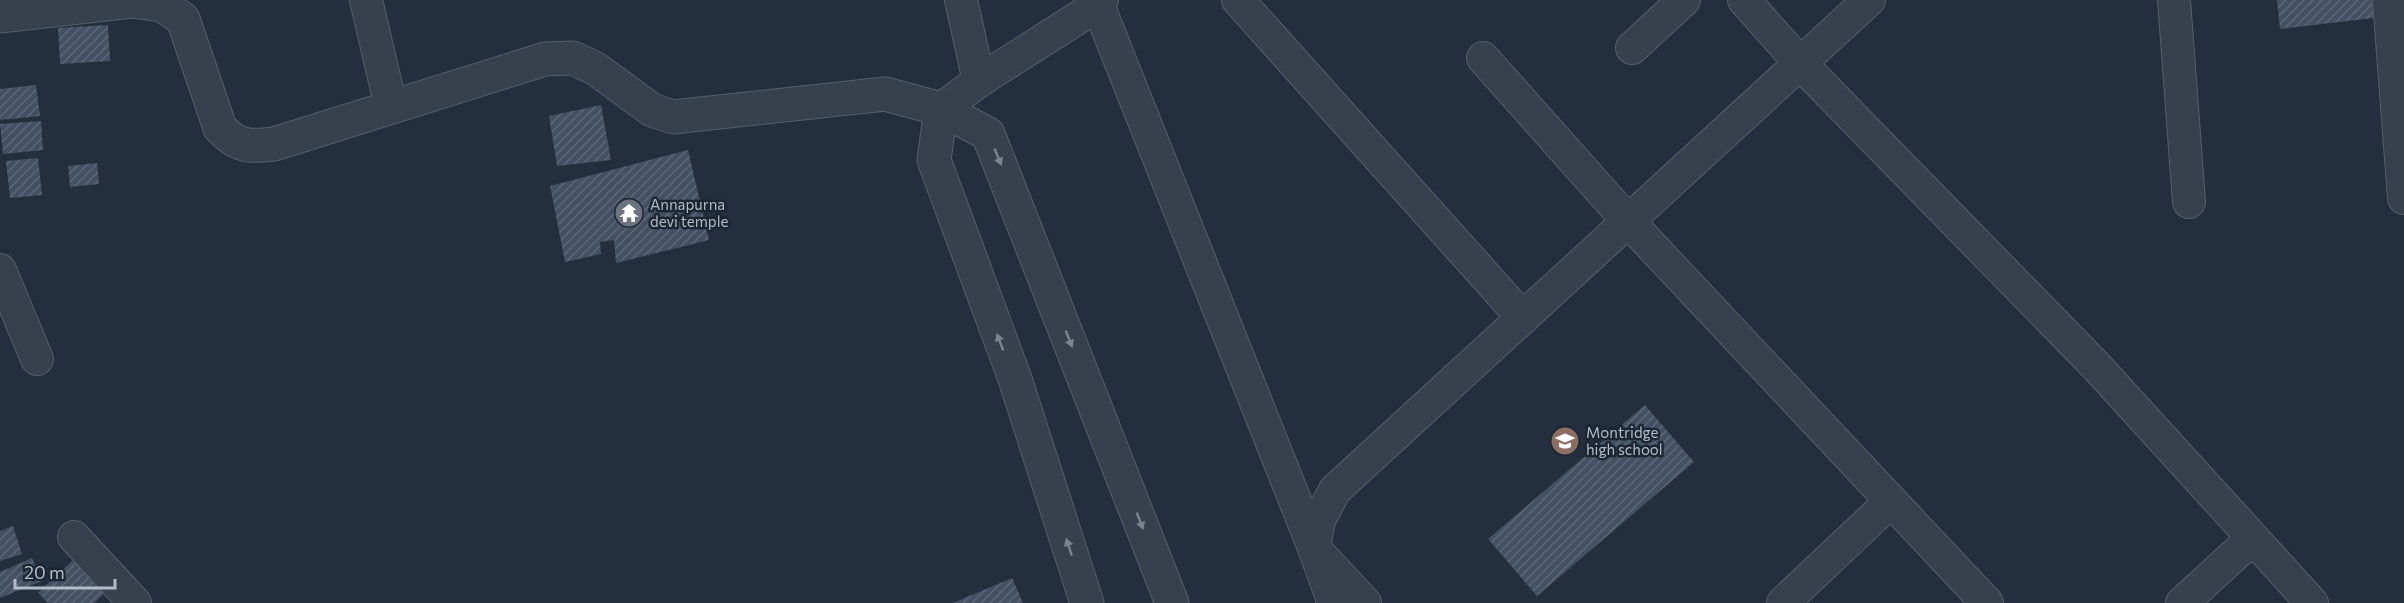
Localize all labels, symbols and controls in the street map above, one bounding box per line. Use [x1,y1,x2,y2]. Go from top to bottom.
one-way arrow [993,149,1003,167]
place label: Annapurna devi temple [650,195,729,230]
temple icon: Annapurna devi temple [613,197,645,229]
one-way arrow [1065,330,1075,348]
one-way arrow [995,333,1005,351]
place label: Montridge high school [1586,423,1663,458]
school or university icon: Montridge high school [1549,425,1581,457]
one-way arrow [1136,512,1145,530]
one-way arrow [1064,538,1073,556]
scale bar [15,552,116,590]
text: 20 m [24,561,65,583]

